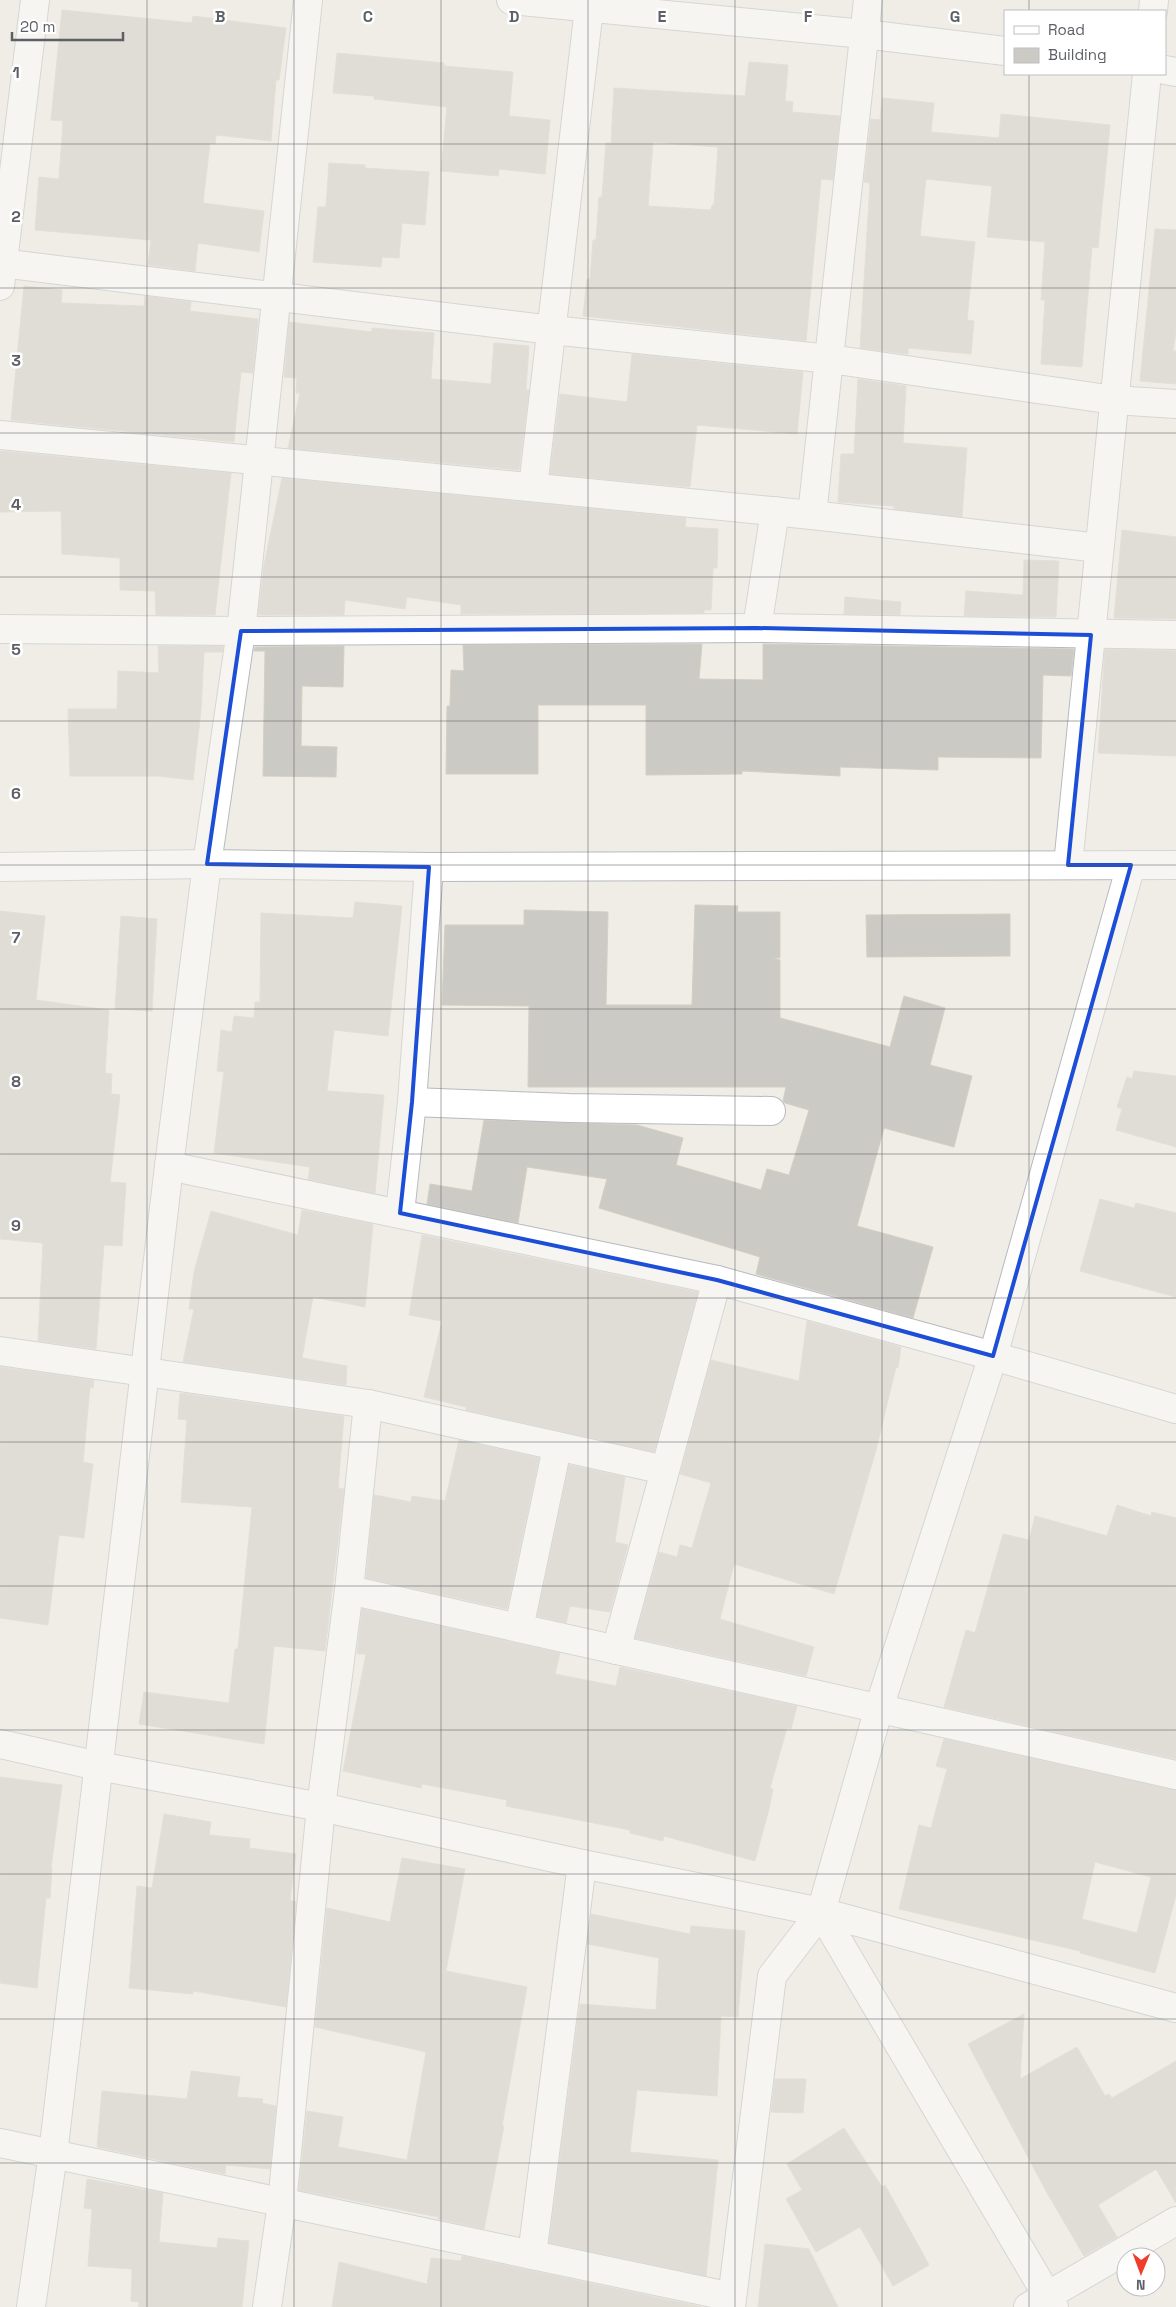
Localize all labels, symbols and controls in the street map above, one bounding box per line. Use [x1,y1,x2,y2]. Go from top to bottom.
text: B [215,6,225,27]
text: C [363,6,373,27]
text: D [509,6,519,27]
text: E [658,6,667,27]
text: F [804,6,813,27]
text: G [950,6,960,27]
scale bar [12,10,124,42]
legend [1004,10,1166,75]
text: 20 m [20,17,55,36]
text: Road [1048,20,1085,39]
text: Building [1048,45,1107,64]
text: 1 [12,62,20,83]
text: 2 [11,206,21,227]
text: 3 [11,350,21,371]
text: 4 [11,494,21,515]
text: 5 [11,639,21,660]
text: 6 [11,783,21,804]
text: 7 [12,927,21,948]
text: 8 [11,1071,21,1092]
text: 9 [11,1215,21,1236]
north arrow [1116,2247,1166,2297]
text: N [1136,2276,1146,2294]

